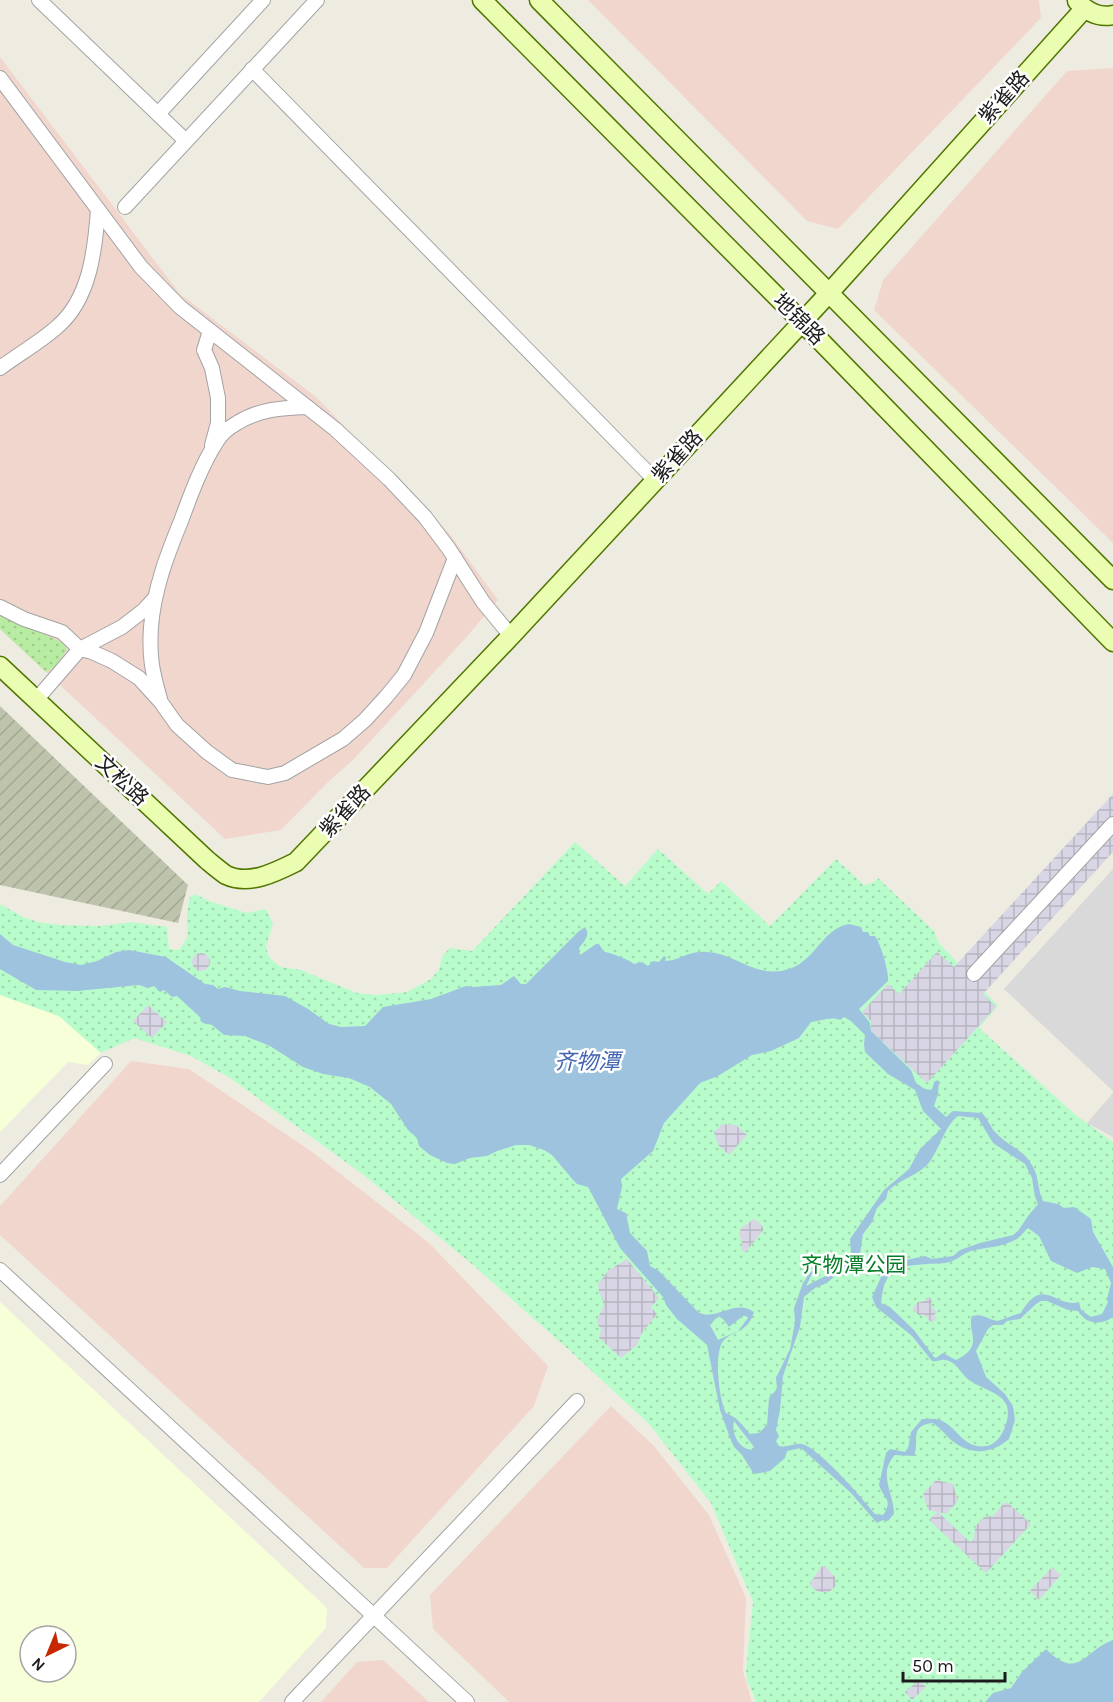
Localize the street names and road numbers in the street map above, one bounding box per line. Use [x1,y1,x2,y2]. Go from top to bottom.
street label: 紫雀路 [974,66,1034,128]
street label: 地锦路 [768,288,830,350]
street label: 紫雀路 [647,425,707,487]
street label: 文松路 [91,750,153,810]
street label: 紫雀路 [315,780,375,842]

